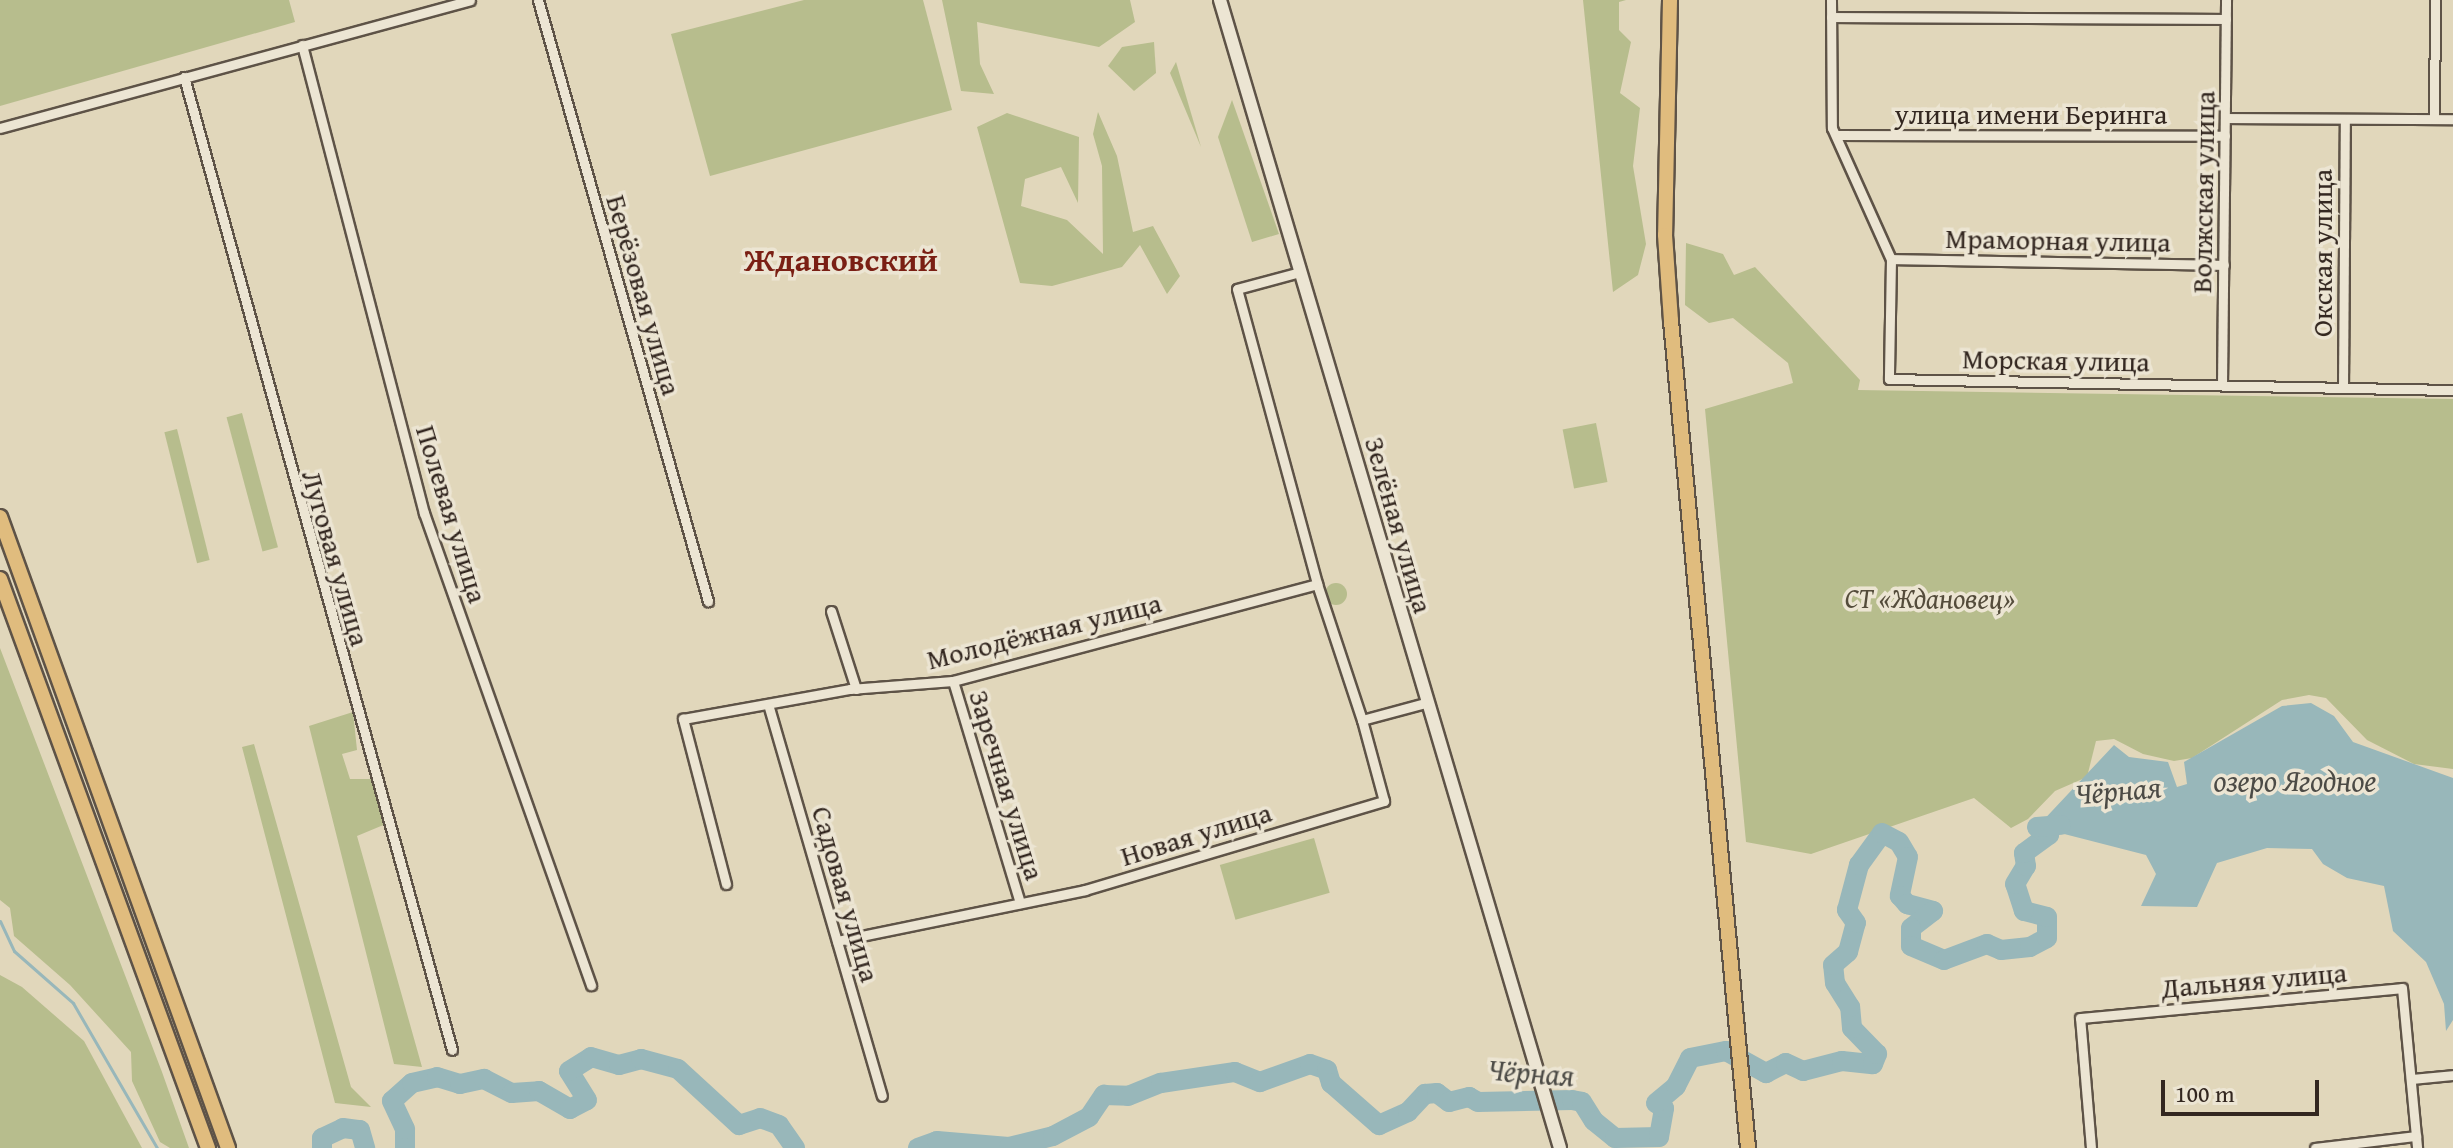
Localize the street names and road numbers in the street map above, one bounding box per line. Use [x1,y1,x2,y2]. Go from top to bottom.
street label: Волжская улица [2184,91,2222,293]
street label: улица имени Беринга [1895,97,2167,131]
street label: Окская улица [2305,169,2339,337]
street label: Берёзовая улица [599,191,689,399]
street label: Мраморная улица [1945,221,2171,259]
street label: Морская улица [1962,342,2150,378]
street label: Полевая улица [409,421,495,607]
street label: Зелёная улица [1358,433,1440,617]
street label: Луговая улица [295,466,377,650]
street label: Молодёжная улица [923,586,1165,676]
street label: Заречная улица [962,686,1052,884]
street label: Новая улица [1117,795,1275,873]
street label: Садовая улица [805,802,887,986]
street label: Дальняя улица [2160,955,2348,1005]

